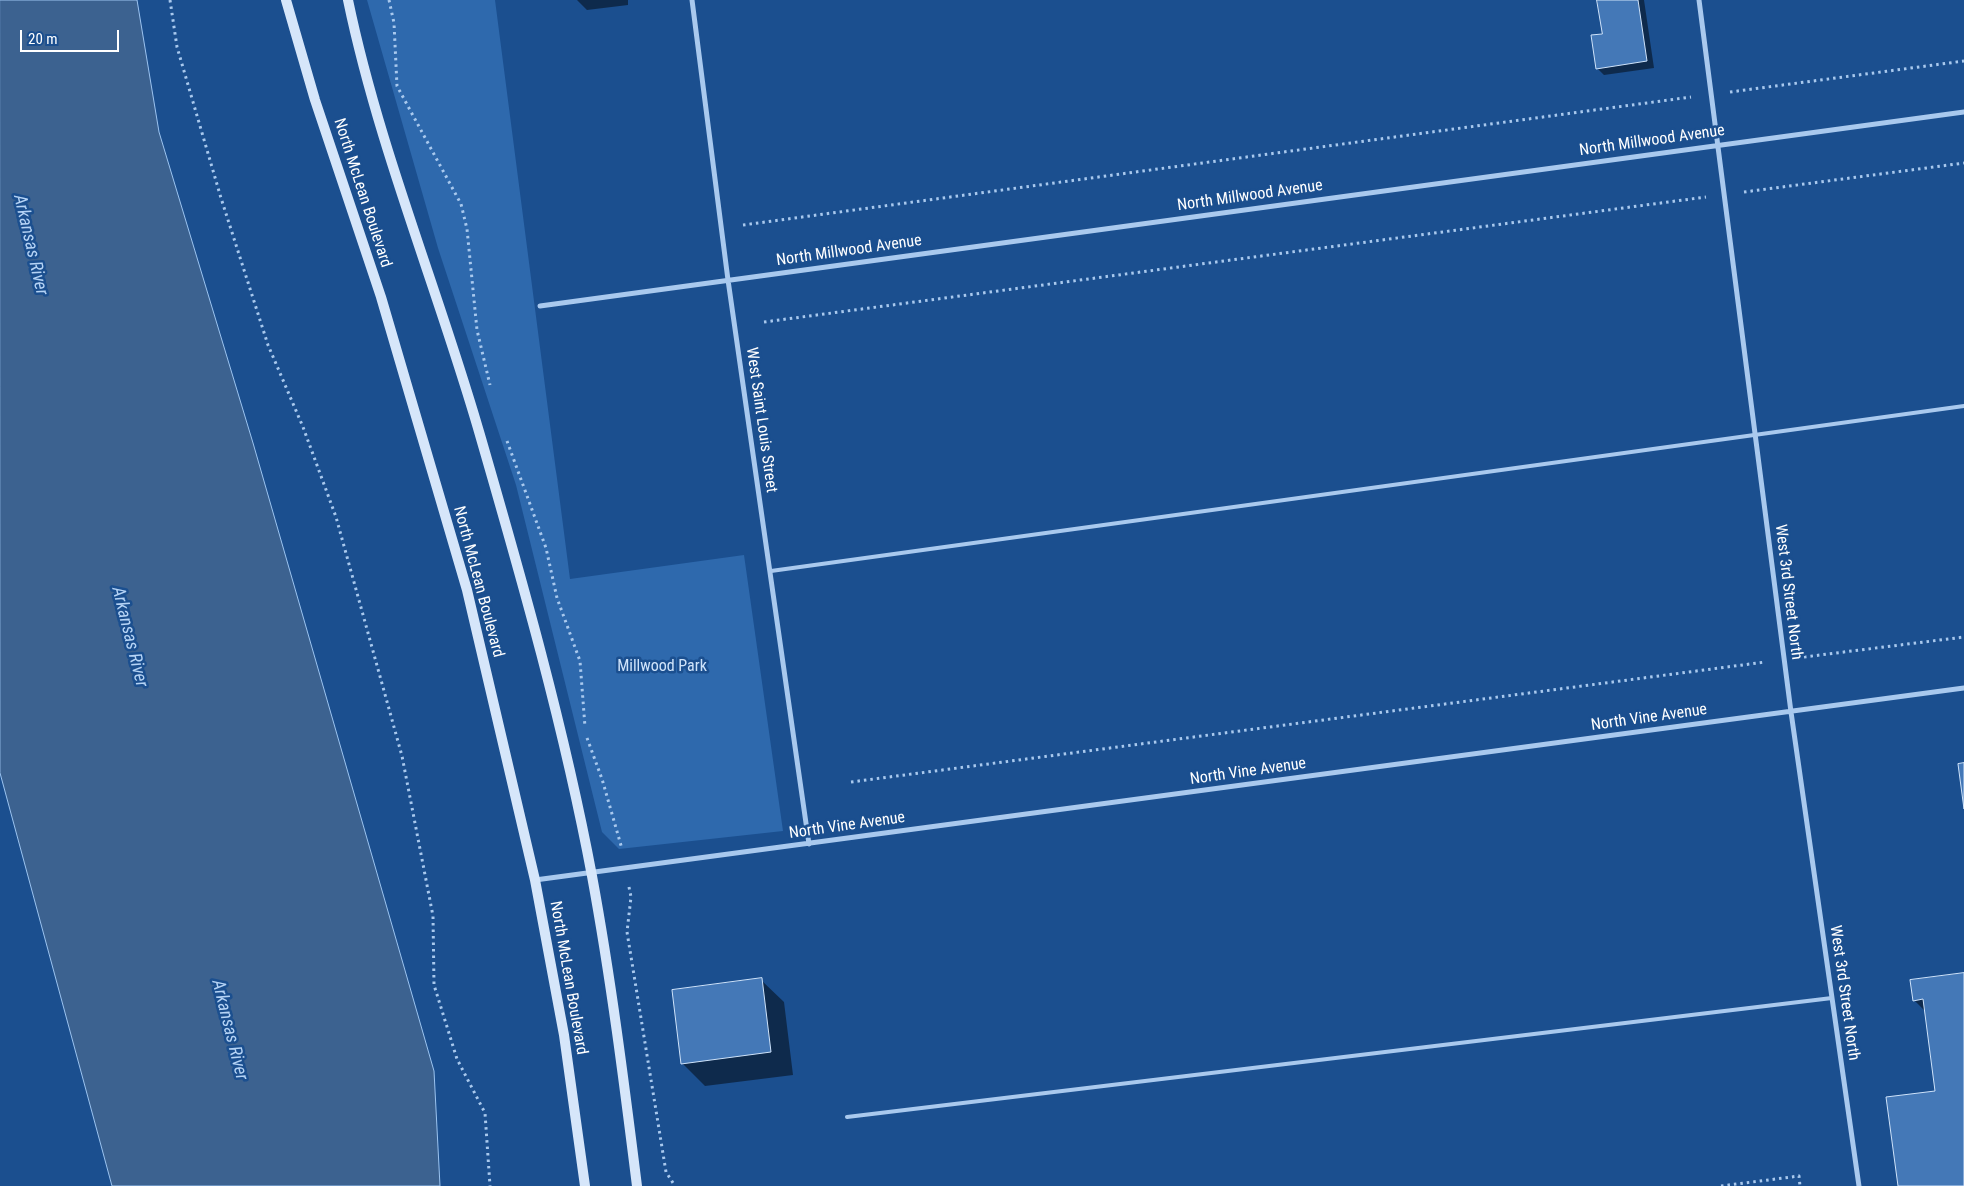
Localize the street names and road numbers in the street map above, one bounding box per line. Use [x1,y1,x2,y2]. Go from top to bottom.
street label: North McLean Boulevard [329,116,395,270]
street label: North Millwood Avenue [1578,121,1726,161]
street label: North Millwood Avenue [1176,176,1324,216]
street label: North Millwood Avenue [775,231,923,271]
street label: West Saint Louis Street [741,346,781,494]
street label: North McLean Boulevard [449,504,507,660]
street label: West 3rd Street North [1770,523,1806,661]
street label: North Vine Avenue [1590,700,1708,736]
street label: North Vine Avenue [1189,754,1307,790]
street label: North Vine Avenue [788,808,906,844]
street label: North McLean Boulevard [545,900,591,1056]
street label: West 3rd Street North [1825,924,1863,1062]

